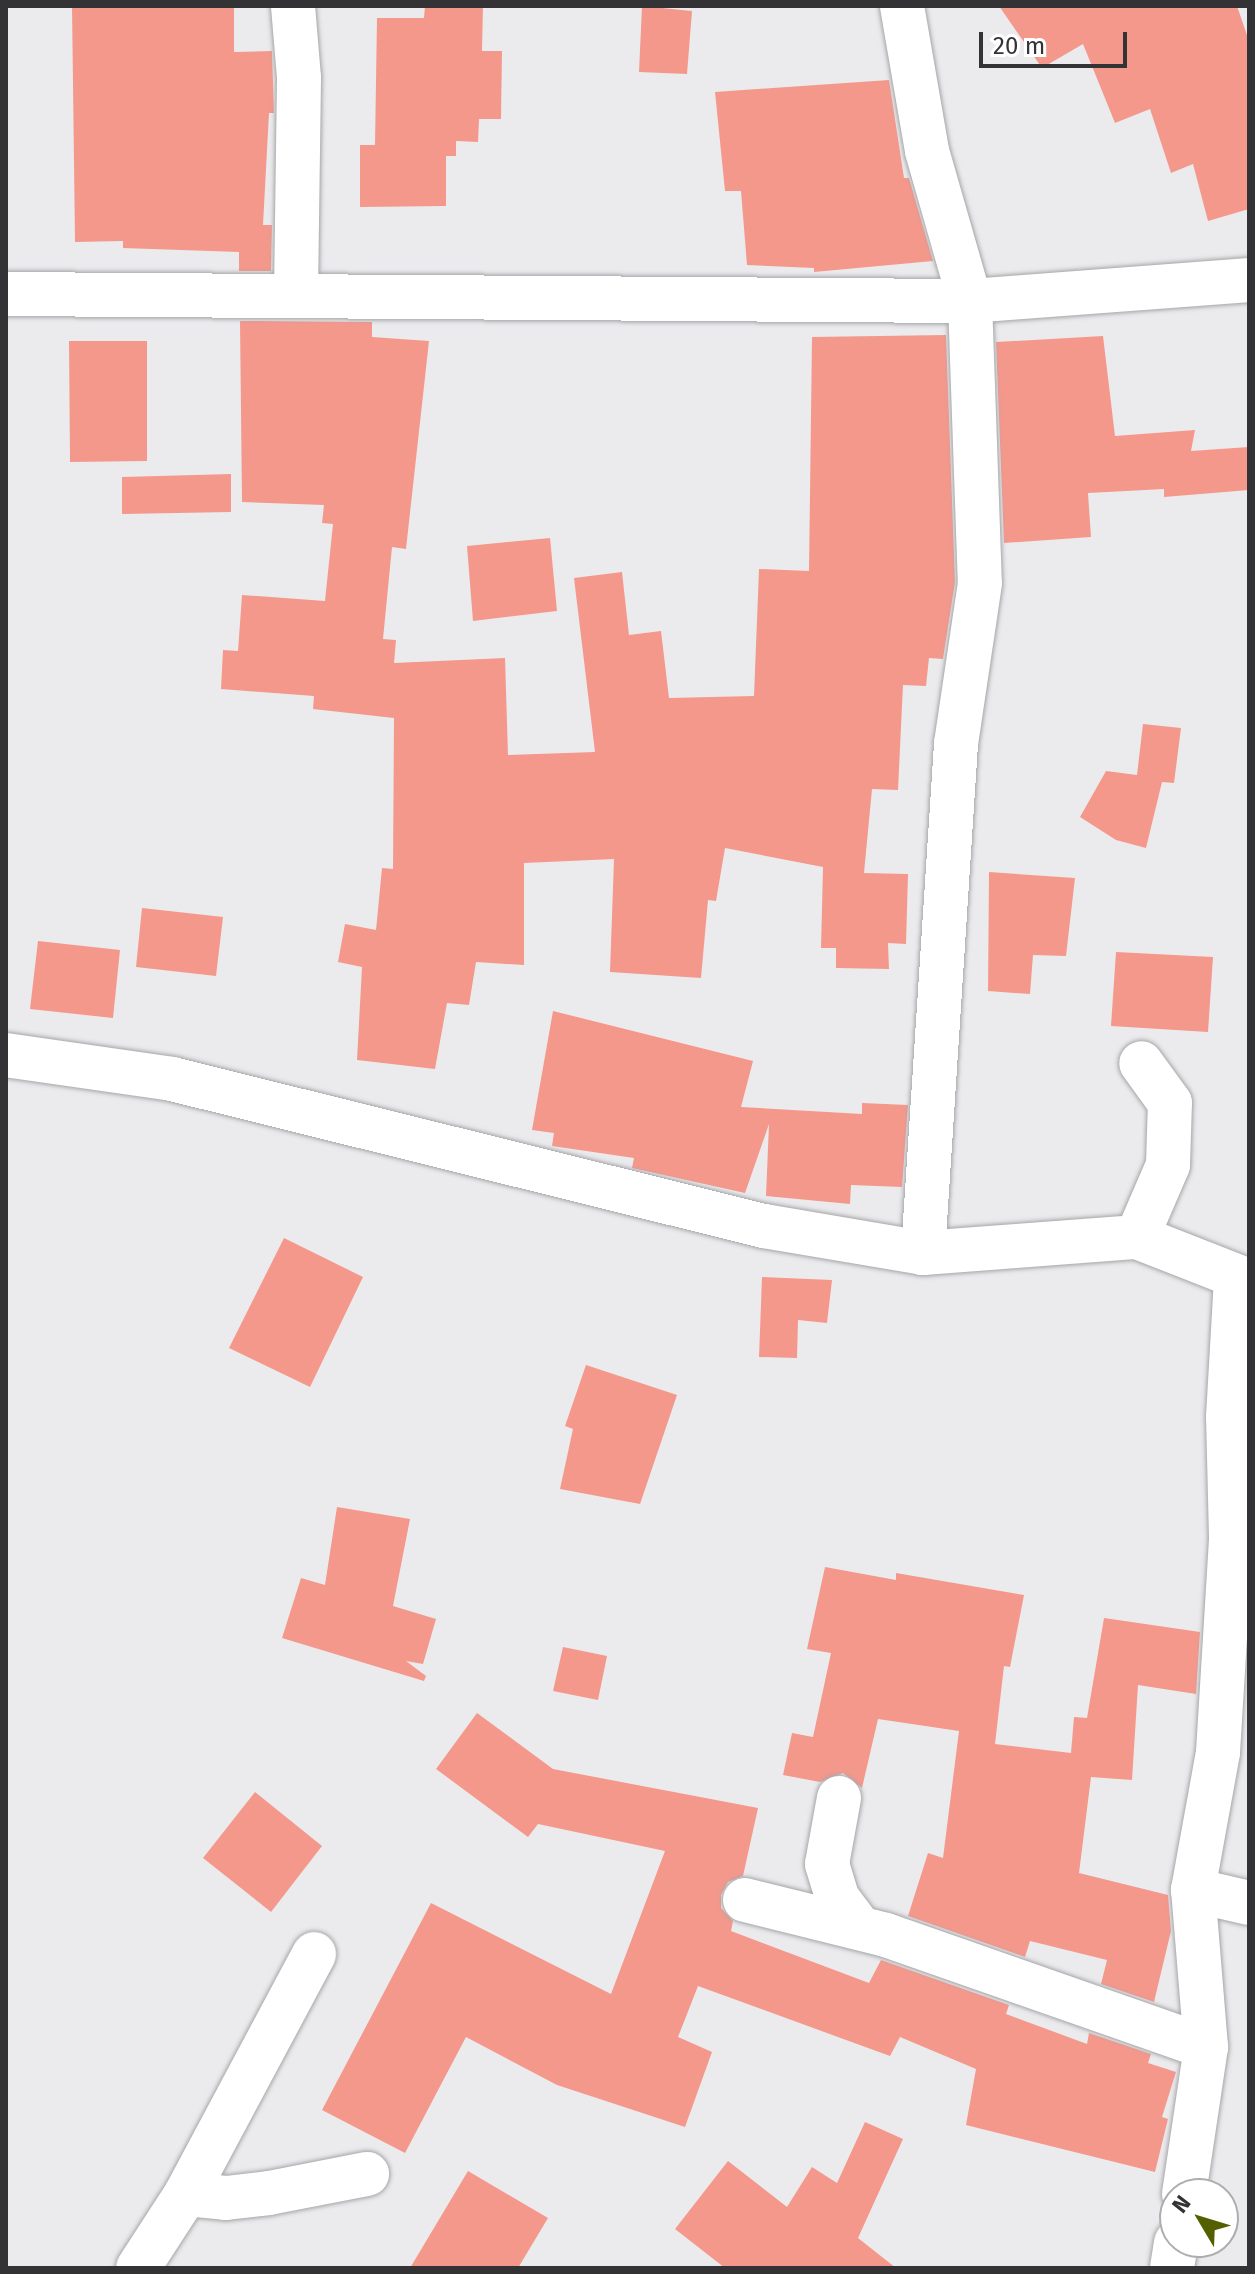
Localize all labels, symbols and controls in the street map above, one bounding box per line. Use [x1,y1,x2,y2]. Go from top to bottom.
scale bar [983,16,1131,66]
text: 20 m [993,32,1045,60]
north arrow [1159,2178,1239,2258]
text: N [1166,2190,1196,2218]

